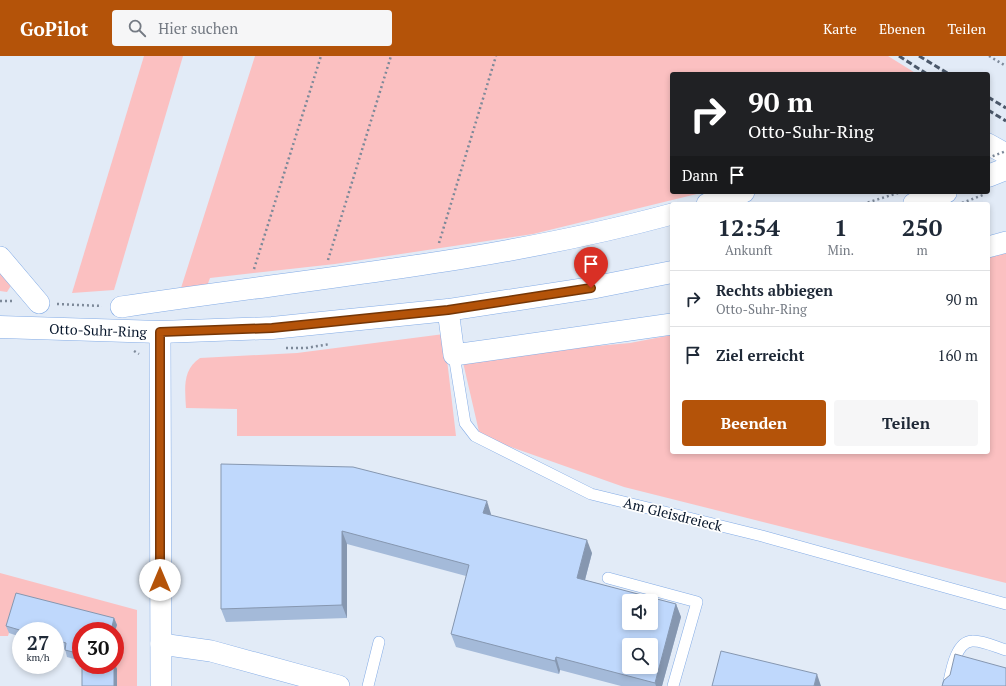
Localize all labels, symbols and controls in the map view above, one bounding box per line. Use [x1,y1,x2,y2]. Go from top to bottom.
search box [112,10,392,46]
text: GoPilot [20,16,88,41]
icon: search [126,17,148,39]
text: Hier suchen [158,18,238,38]
text: Karte [823,19,857,38]
text: Ebenen [879,19,925,38]
text: Teilen [947,19,986,38]
text: 90 m [748,83,813,120]
icon: right [682,88,734,140]
text: Otto-Suhr-Ring [748,119,874,143]
icon: arrive [726,164,748,186]
text: Dann [682,165,718,185]
text: 12:54 [718,211,780,243]
text: 1 [834,211,848,243]
text: 250 [902,211,942,243]
text: Ankunft [725,241,773,259]
text: Min. [828,241,854,259]
text: m [916,241,928,259]
pin [574,247,608,288]
icon: arrive [580,253,602,275]
text: Rechts abbiegen [716,280,833,300]
icon: right [682,288,704,310]
text: 90 m [945,289,978,309]
text: Otto-Suhr-Ring [716,300,807,318]
street label: Otto-Suhr-Ring [49,319,148,341]
icon: arrive [682,344,704,366]
text: Ziel erreicht [716,345,804,365]
text: 160 m [937,345,978,365]
button: Beenden [682,400,826,446]
button: Teilen [834,400,978,446]
street label: Am Gleisdreieck [622,493,725,536]
position arrow [139,559,181,601]
map controls [622,594,658,674]
button: sound [622,594,658,630]
speed limit sign: 30 [72,622,124,674]
text: 27 [27,629,49,656]
button: search [622,638,658,674]
text: km/h [26,651,50,664]

